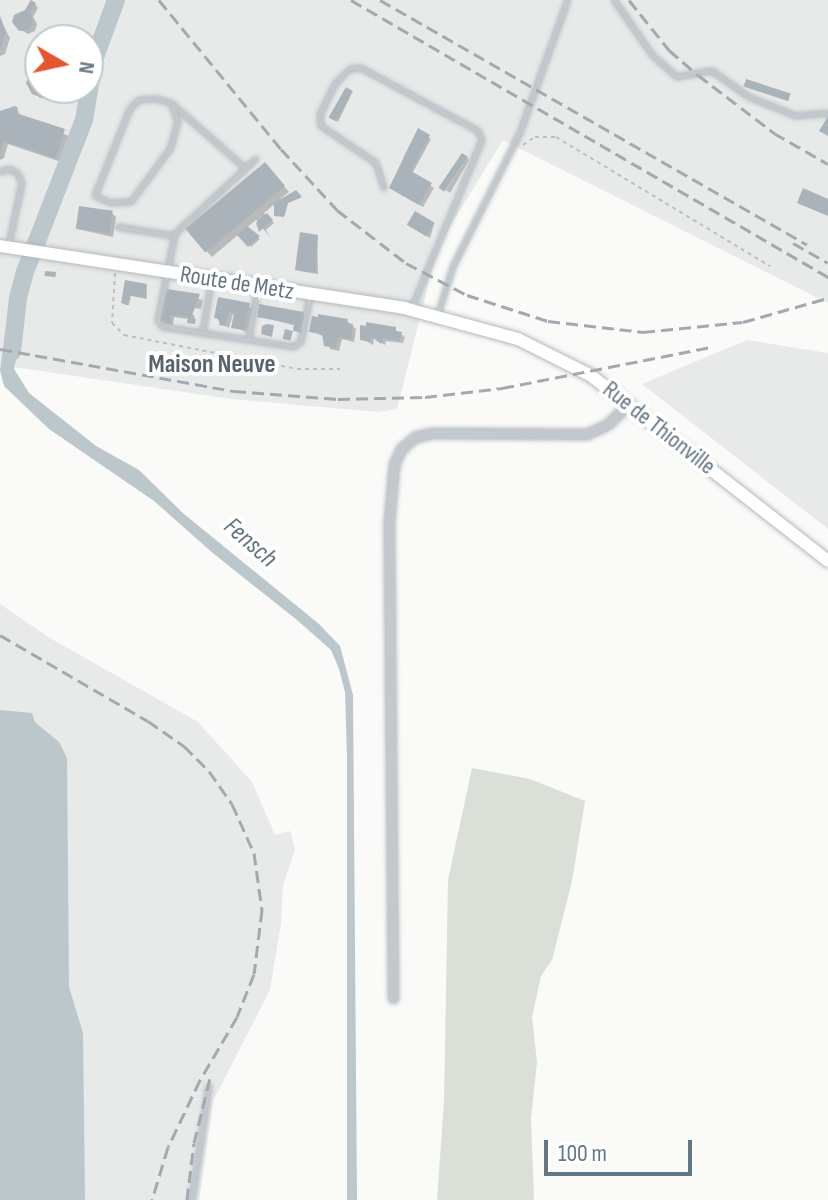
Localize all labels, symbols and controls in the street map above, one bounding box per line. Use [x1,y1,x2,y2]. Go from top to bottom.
north arrow [24,24,104,104]
text: N [72,60,100,75]
street label: Route de Metz [178,260,296,306]
district label: Maison Neuve [148,349,276,381]
street label: Rue de Thionville [597,375,721,481]
water label: Fensch [217,511,283,575]
scale bar [548,1124,696,1174]
text: 100 m [558,1139,607,1168]

